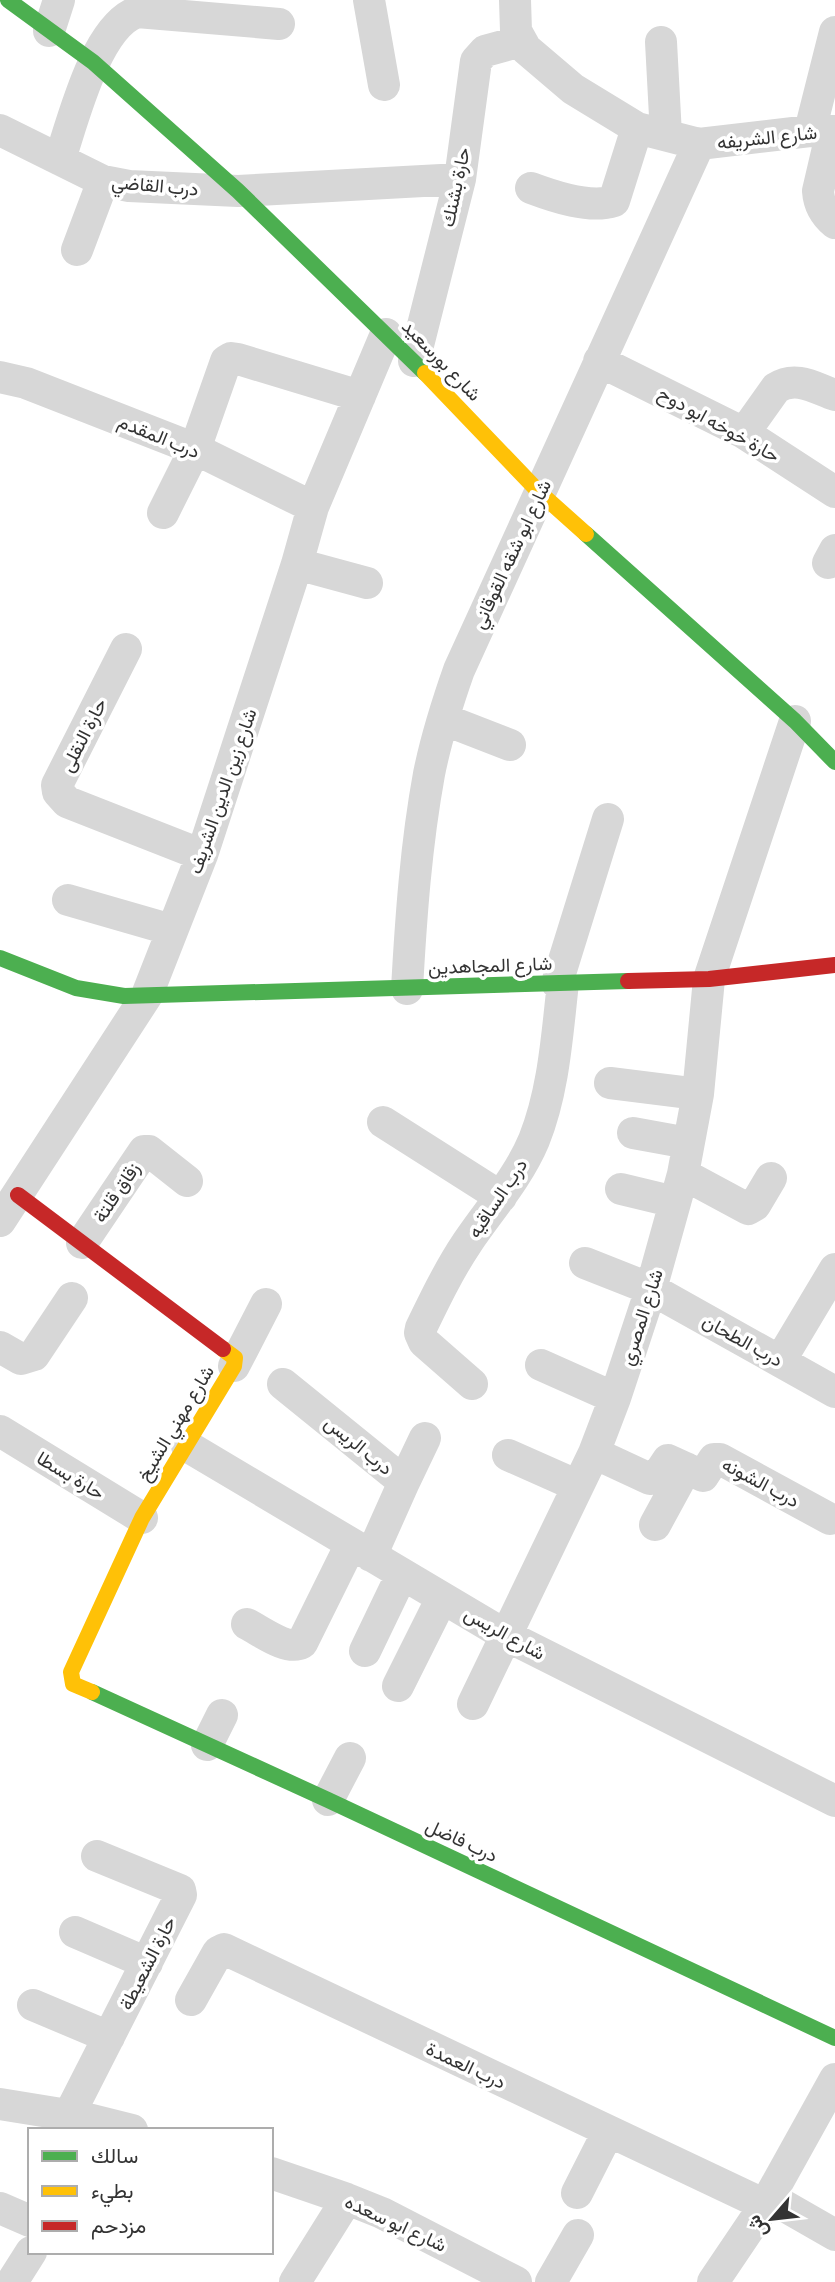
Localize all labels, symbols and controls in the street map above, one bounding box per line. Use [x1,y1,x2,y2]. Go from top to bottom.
street label: شارع الشريفه [716,119,818,155]
street label: حارة بشنك [434,145,476,229]
street label: درب القاضي [110,168,199,205]
street label: شارع بورسعيد [397,314,487,406]
street label: حارة خوخه ابو دوح [653,380,785,468]
street label: درب المقدم [114,408,204,464]
street label: شارع ابو شقه القوقاني [465,475,560,634]
street label: حارة النقلى [53,694,113,776]
street label: شارع زين الدين الشريف [181,705,263,877]
street label: شارع المجاهدين [427,950,553,980]
street label: درب الساقيه [461,1153,533,1243]
street label: زقاق قلتة [86,1157,146,1227]
street label: شارع المصري [613,1265,672,1369]
street label: درب الطحان [698,1307,788,1373]
street label: شارع مهني الشيخ [130,1360,222,1487]
street label: درب الريس [319,1409,399,1481]
street label: حارة بسطا [32,1445,110,1505]
street label: درب الشونه [718,1451,804,1513]
street label: شارع الريس [460,1600,550,1666]
street label: درب فاضل [422,1812,502,1868]
street label: حارة الشعيطة [112,1912,182,2014]
street label: درب العمدة [422,2035,510,2095]
legend [28,2128,273,2254]
text: سالك [91,2141,138,2169]
text: بطيء [91,2176,134,2208]
north arrow [737,2184,807,2254]
street label: شارع ابو سعده [341,2188,451,2258]
text: مزدحم [91,2211,146,2240]
text: ش [740,2211,774,2243]

